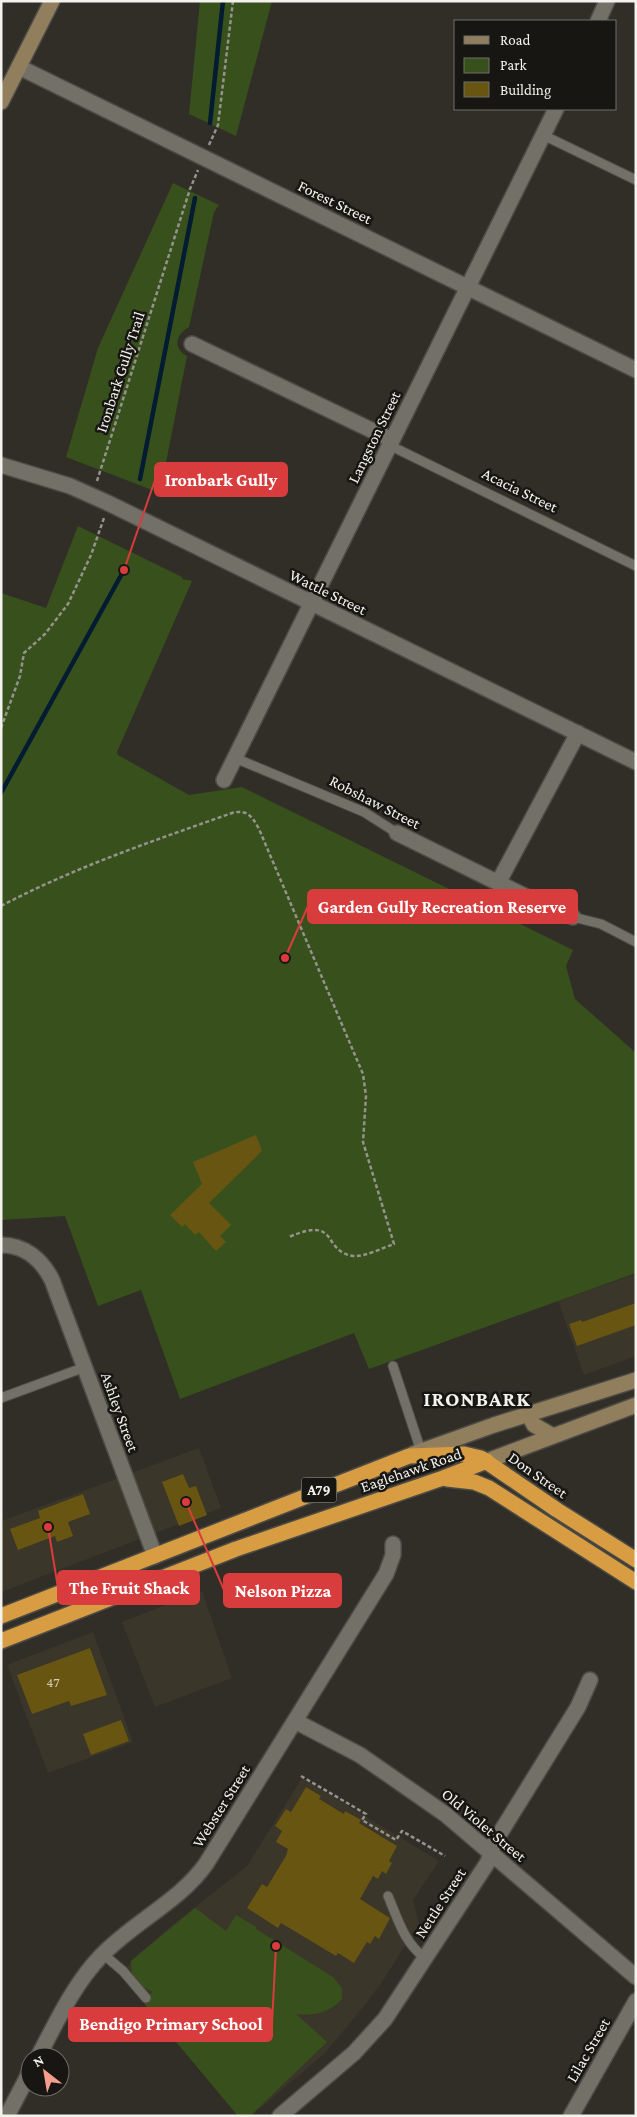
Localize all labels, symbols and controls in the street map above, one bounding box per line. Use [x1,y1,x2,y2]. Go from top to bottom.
legend [454,20,617,110]
text: Road [500,32,531,48]
text: Park [500,57,527,73]
text: Building [500,82,551,99]
street label: Forest Street [295,177,375,227]
street label: Ironbark Gully Trail [92,310,148,435]
street label: Langston Street [344,388,405,486]
callout: Ironbark Gully [155,463,287,496]
street label: Acacia Street [479,464,561,516]
text: Ironbark Gully [165,470,277,490]
street label: Wattle Street [287,566,370,618]
street label: Robshaw Street [327,772,424,832]
callout: Garden Gully Recreation Reserve [308,890,577,923]
text: Garden Gully Recreation Reserve [318,897,566,917]
street label: Ashley Street [97,1370,142,1455]
district label: IRONBARK [423,1387,531,1411]
street label: Eaglehawk Road [358,1445,465,1496]
street label: Don Street [505,1449,571,1502]
road number: A79 [302,1478,336,1502]
callout: The Fruit Shack [58,1571,199,1604]
callout: Nelson Pizza [224,1574,341,1607]
text: The Fruit Shack [69,1578,190,1598]
text: Nelson Pizza [235,1581,332,1601]
house number: 47 [46,1674,60,1690]
street label: Webster Street [189,1761,253,1850]
street label: Old Violet Street [439,1785,530,1866]
street label: Nettle Street [411,1864,469,1941]
callout: Bendigo Primary School [69,2008,272,2041]
text: Bendigo Primary School [79,2014,263,2034]
street label: Lilac Street [563,2014,613,2085]
north arrow [20,2047,70,2097]
text: N [30,2051,47,2070]

